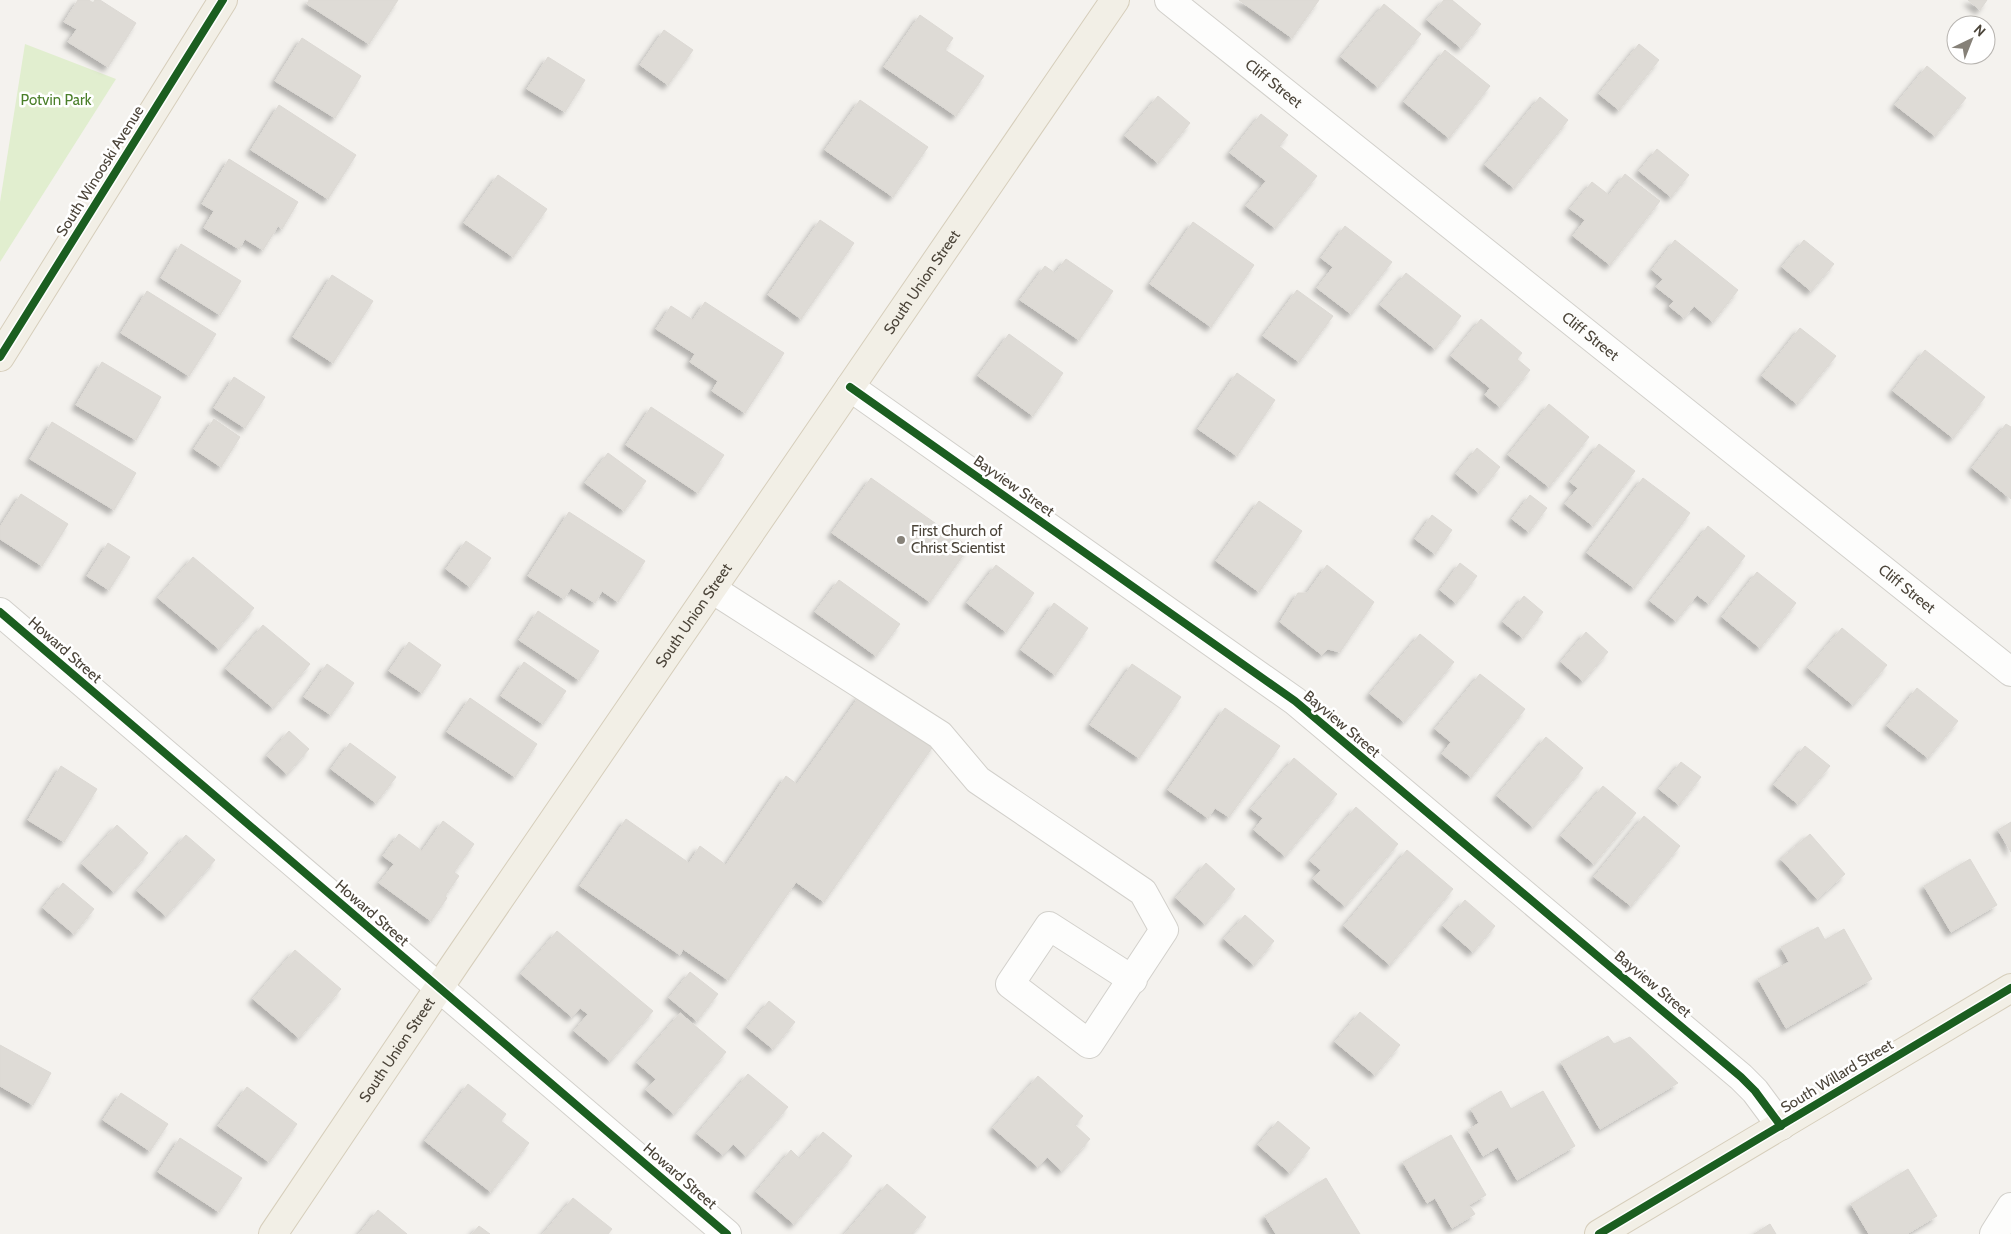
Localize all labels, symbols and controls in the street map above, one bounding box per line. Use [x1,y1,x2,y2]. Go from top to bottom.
north arrow [1946,15,1996,65]
text: N [1970,21,1990,40]
street label: Cliff Street [1242,55,1306,112]
park label: Potvin Park [21,91,92,109]
street label: South Winooski Avenue [52,102,148,240]
street label: South Union Street [880,227,964,338]
street label: Cliff Street [1558,308,1622,364]
street label: Bayview Street [970,452,1058,520]
place label: First Church of Christ Scientist [911,522,1005,557]
marker: First Church of Christ Scientist [895,534,907,546]
street label: South Union Street [652,560,736,671]
street label: Cliff Street [1875,561,1939,617]
street label: Howard Street [25,613,105,687]
street label: Bayview Street [1300,687,1384,761]
street label: Howard Street [332,876,412,950]
street label: Bayview Street [1611,947,1695,1021]
street label: South Union Street [355,994,439,1106]
street label: South Willard Street [1778,1035,1896,1117]
street label: Howard Street [640,1139,720,1213]

